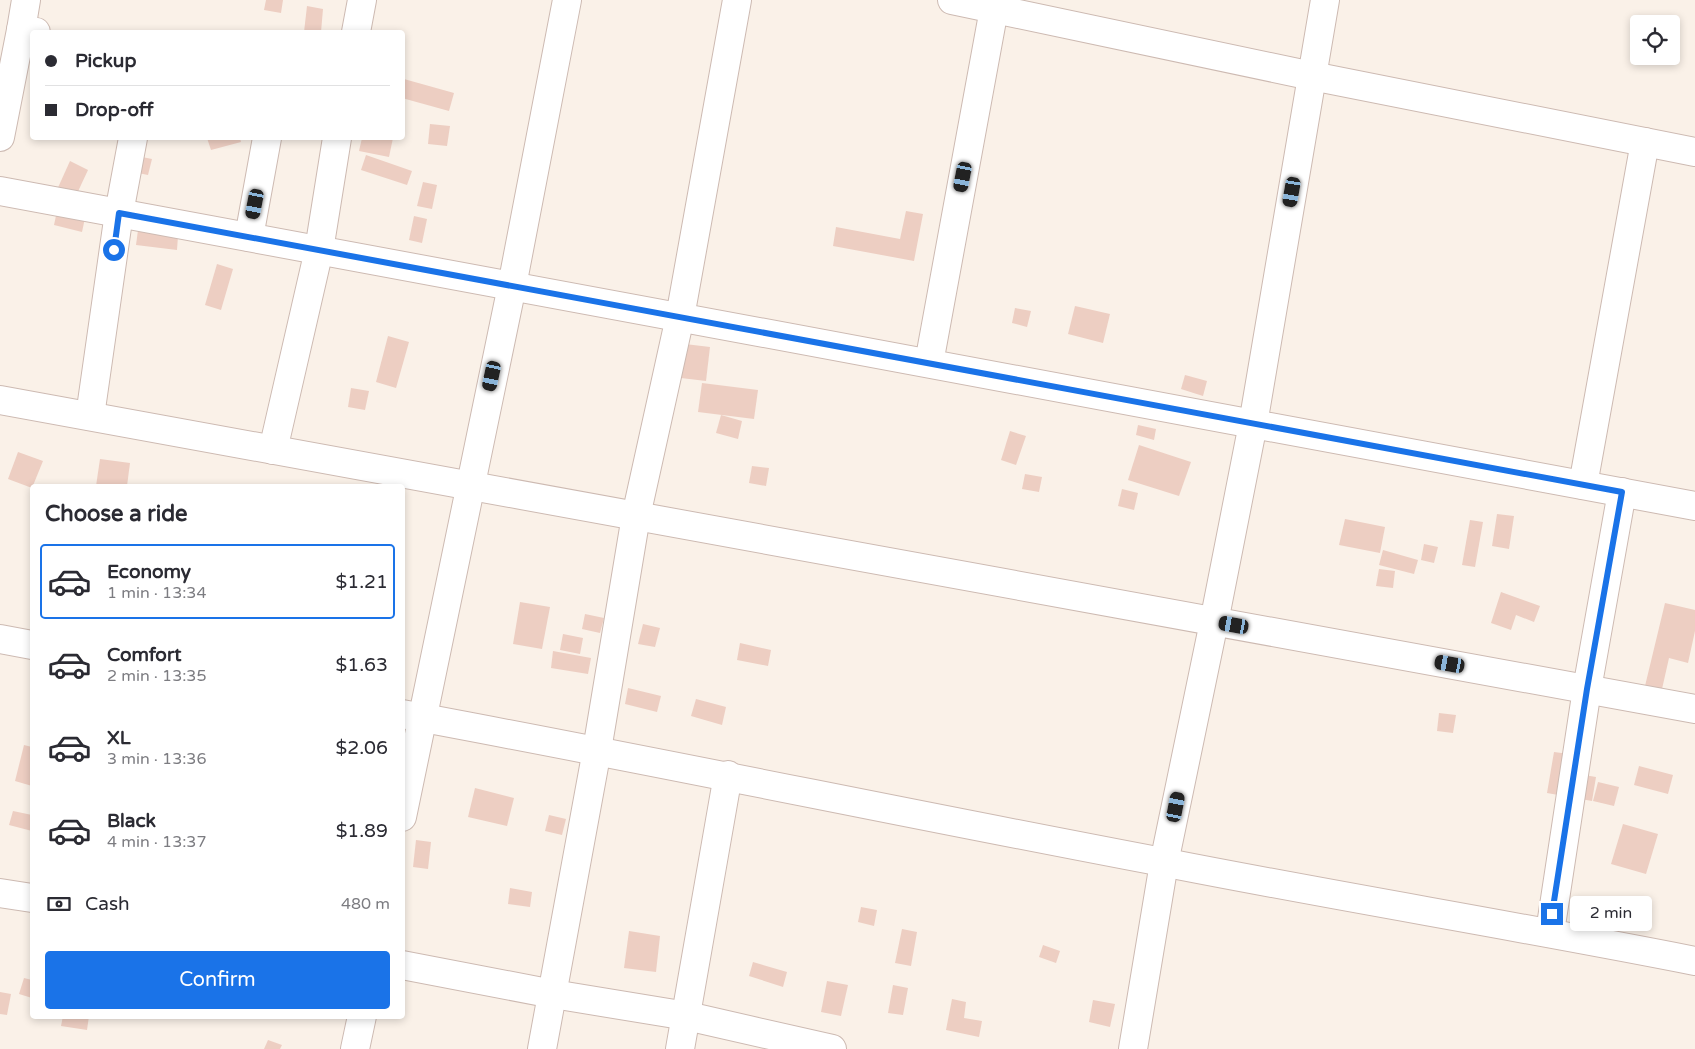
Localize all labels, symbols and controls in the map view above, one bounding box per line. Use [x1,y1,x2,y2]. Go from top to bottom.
map controls [1630,15,1680,65]
button: locate [1630,15,1680,65]
text: Pickup [75,50,136,72]
text: Drop-off [75,99,154,121]
car [952,161,973,193]
car [1282,176,1301,208]
car [244,188,265,220]
route start [103,239,125,261]
car [481,360,502,392]
text: Choose a ride [45,501,188,527]
icon: car [47,559,92,604]
text: Economy [107,561,191,583]
text: $1.21 [336,571,388,593]
text: 1 min · 13:34 [107,583,206,603]
car [1217,615,1250,635]
icon: car [47,642,92,687]
text: Comfort [107,644,181,666]
text: $1.63 [336,654,388,676]
car [1433,654,1466,674]
text: 2 min · 13:35 [107,666,206,686]
icon: car [47,725,92,770]
text: XL [107,727,131,749]
text: $2.06 [336,737,388,759]
text: 3 min · 13:36 [107,749,206,769]
car [1165,791,1186,823]
icon: car [47,808,92,853]
text: Black [107,810,156,832]
text: $1.89 [336,820,388,842]
text: 4 min · 13:37 [107,832,206,852]
icon: cash [45,890,73,918]
text: Cash [85,893,130,915]
text: 480 m [341,894,390,914]
callout: 2 min [1570,896,1652,932]
route end [1541,903,1563,925]
text: 2 min [1590,903,1632,923]
button: Confirm [45,951,390,1009]

